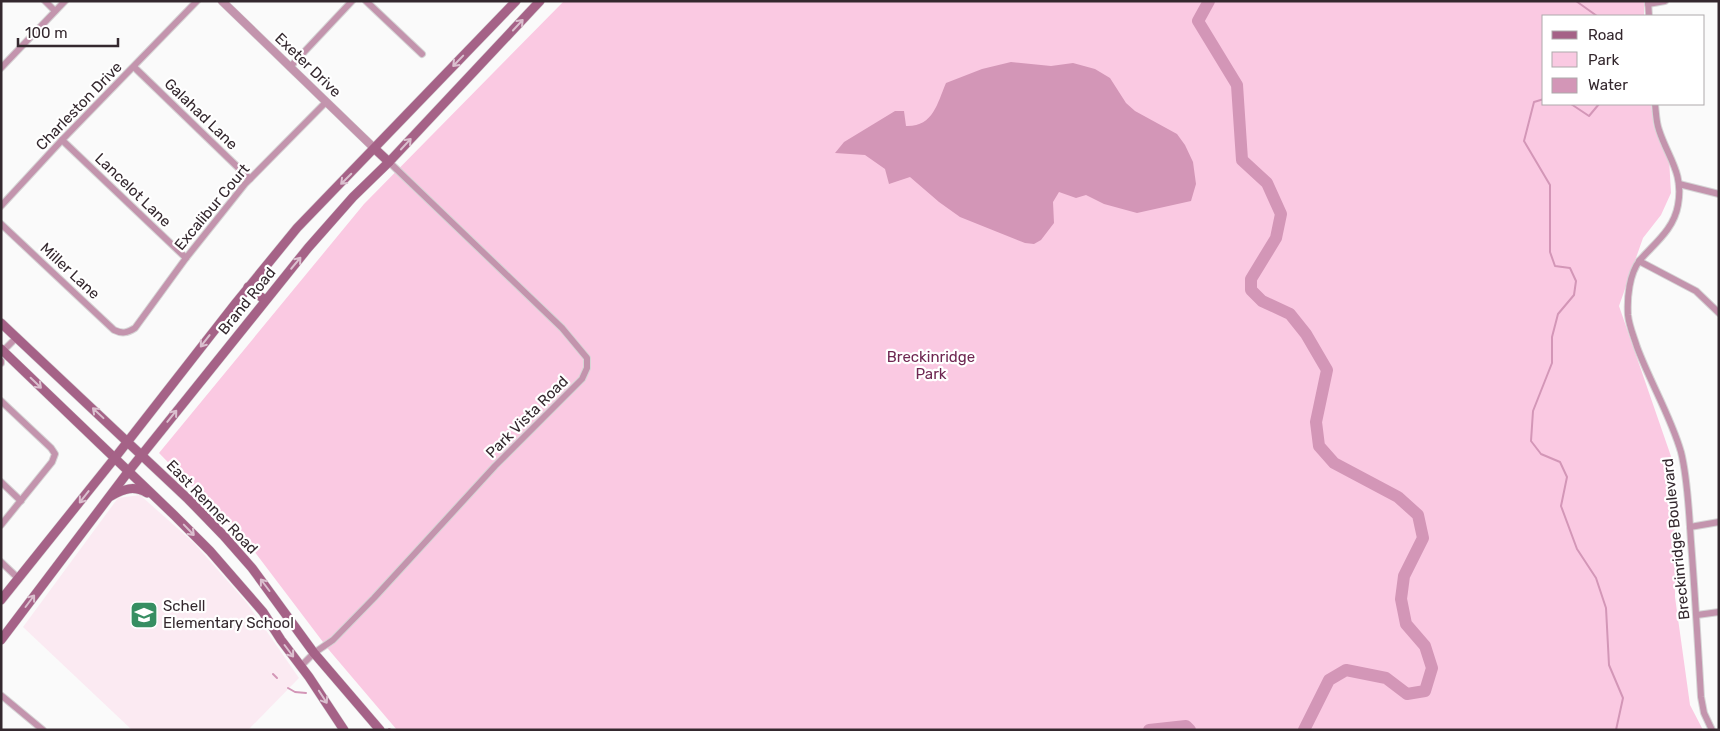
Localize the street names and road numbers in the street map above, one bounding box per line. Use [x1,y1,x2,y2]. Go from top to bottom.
street label: Exeter Drive [271,29,345,101]
street label: Charleston Drive [32,58,126,154]
street label: Galahad Lane [161,75,241,153]
street label: Lancelot Lane [91,149,175,231]
street label: Excalibur Court [171,160,253,254]
street label: Miller Lane [37,239,103,303]
street label: Brand Road [214,264,280,338]
street label: Park Vista Road [482,372,572,462]
street label: East Renner Road [163,456,261,558]
street label: Breckinridge Boulevard [1659,457,1693,621]

